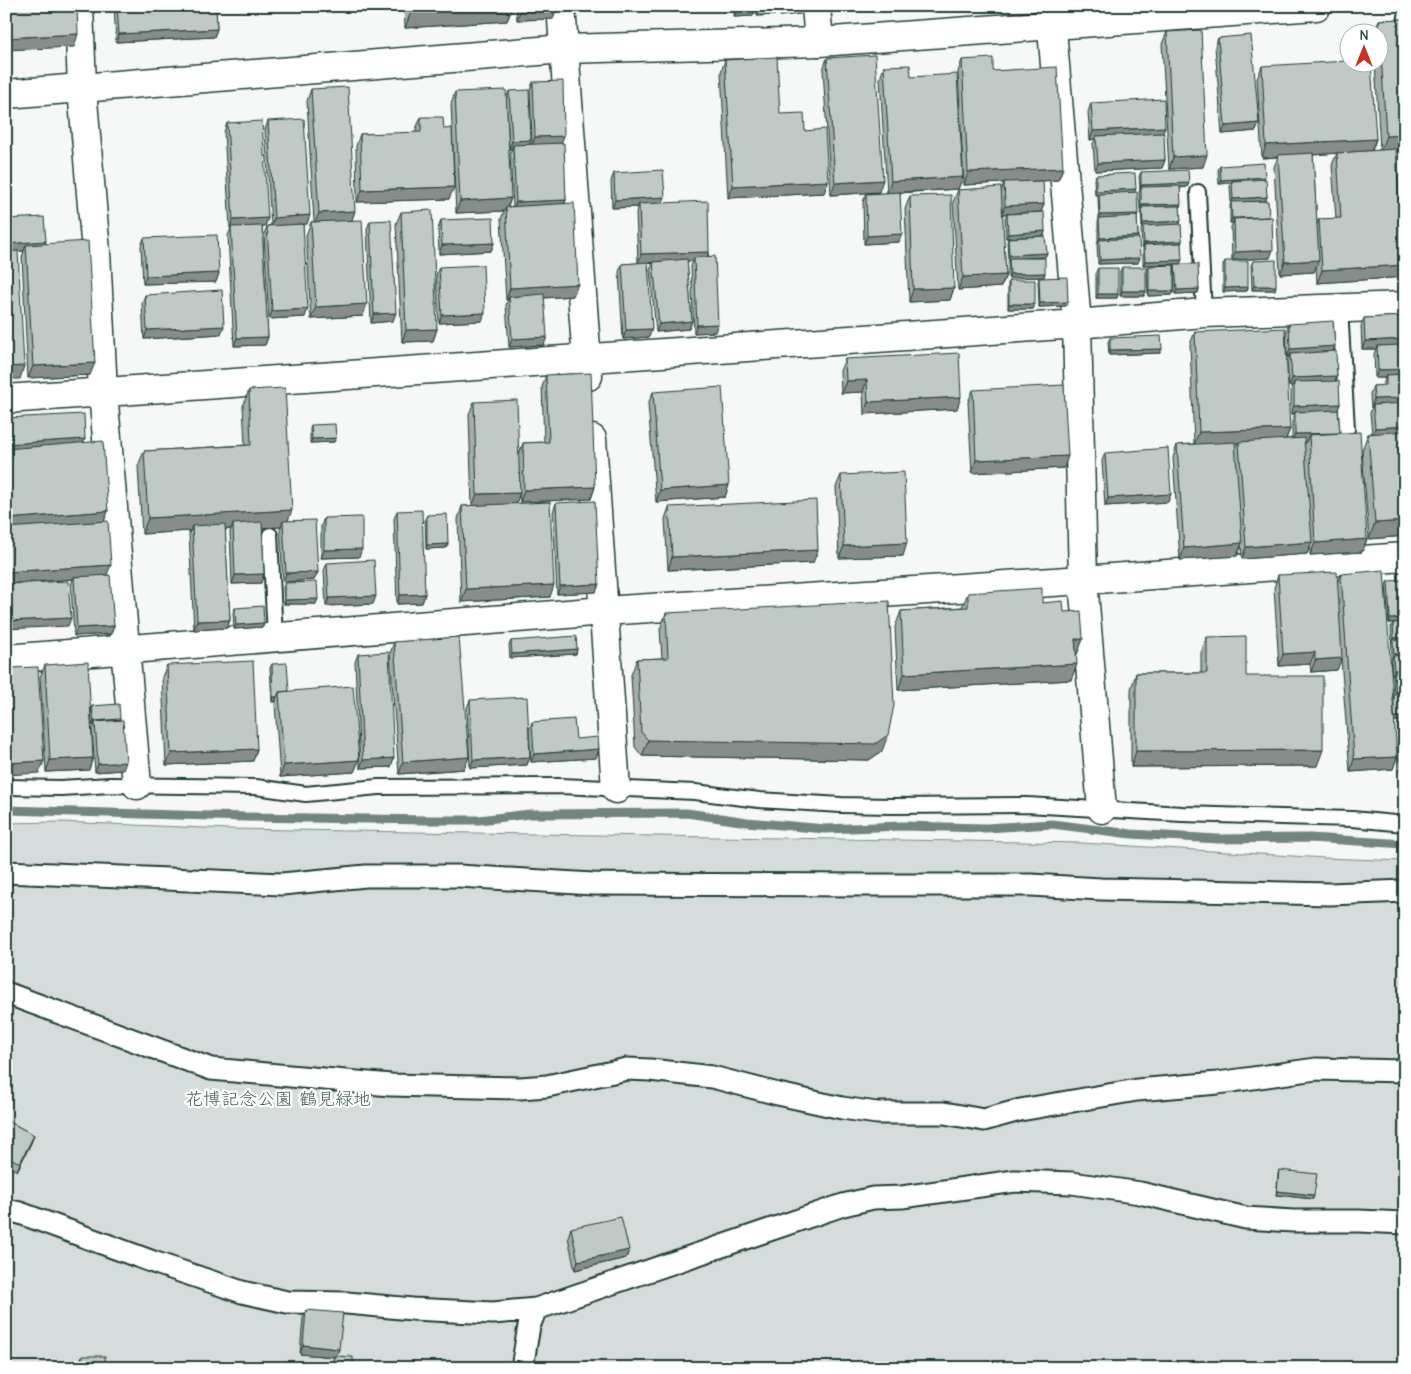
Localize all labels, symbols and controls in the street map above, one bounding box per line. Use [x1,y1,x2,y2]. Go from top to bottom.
north arrow [1338,22,1388,72]
text: N [1359,27,1369,44]
park label: 花博記念公園 鶴見緑地 [185,1089,371,1110]

